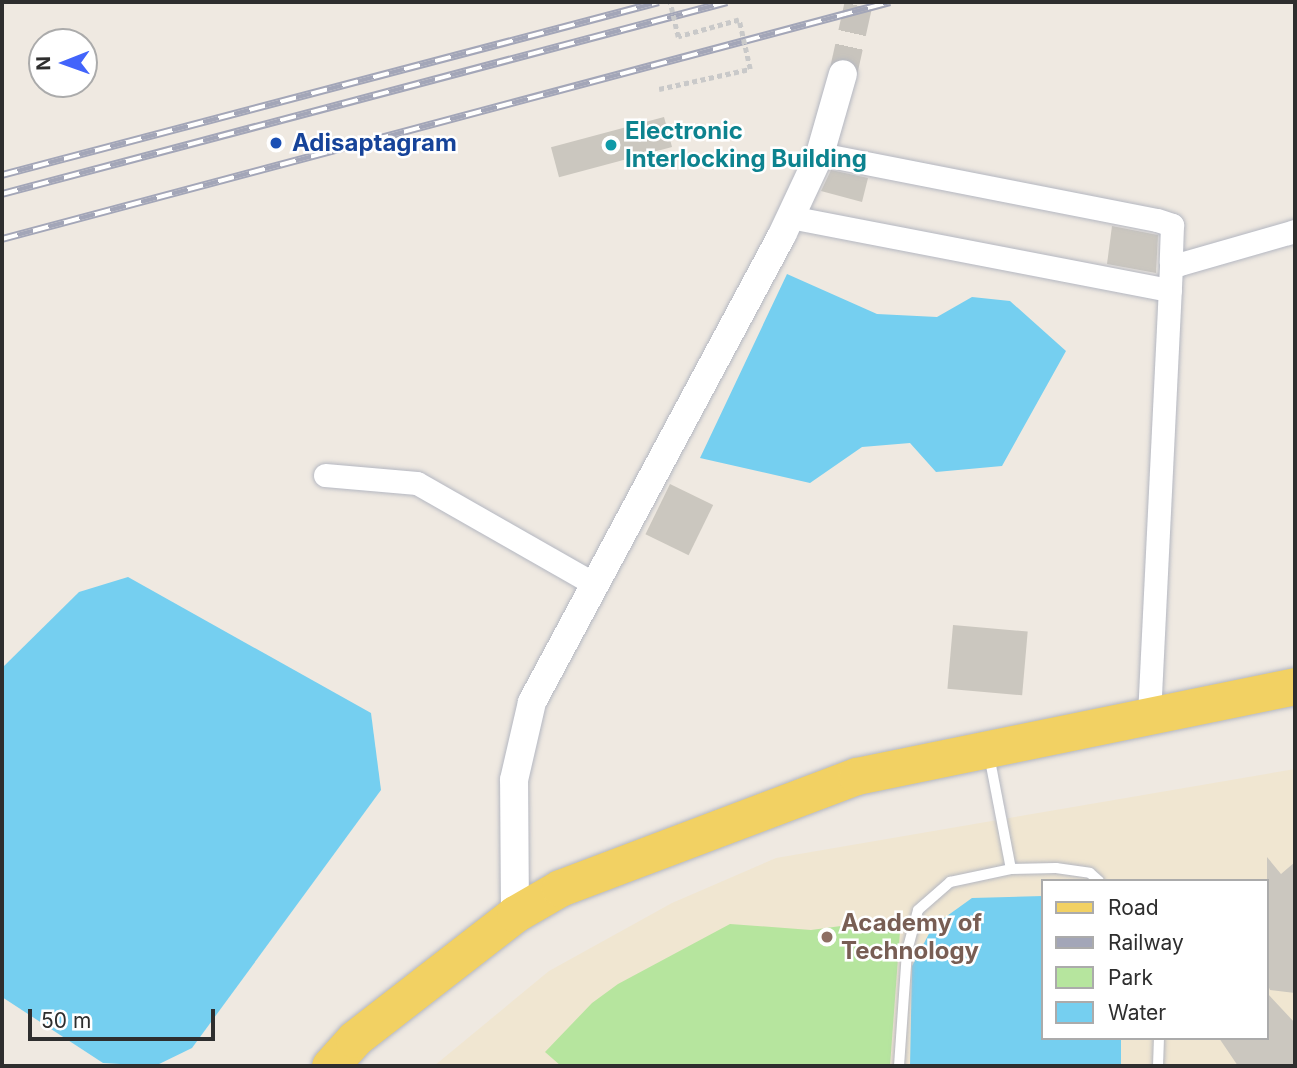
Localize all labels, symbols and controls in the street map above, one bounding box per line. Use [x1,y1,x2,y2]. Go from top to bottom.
north arrow [28,28,98,98]
text: N [32,56,55,71]
place label: Electronic Interlocking Building [625,117,867,173]
place label: Adisaptagram [292,129,457,157]
marker: Adisaptagram [266,133,286,153]
marker: Electronic Interlocking Building [603,137,619,153]
legend [1042,879,1269,1040]
text: Road [1108,895,1159,920]
place label: Academy of Technology [841,909,982,965]
marker: Academy of Technology [819,929,835,945]
text: Railway [1108,930,1184,955]
text: Park [1108,965,1153,990]
scale bar [32,995,219,1038]
text: Water [1108,1000,1166,1025]
text: 50 m [41,1008,91,1033]

